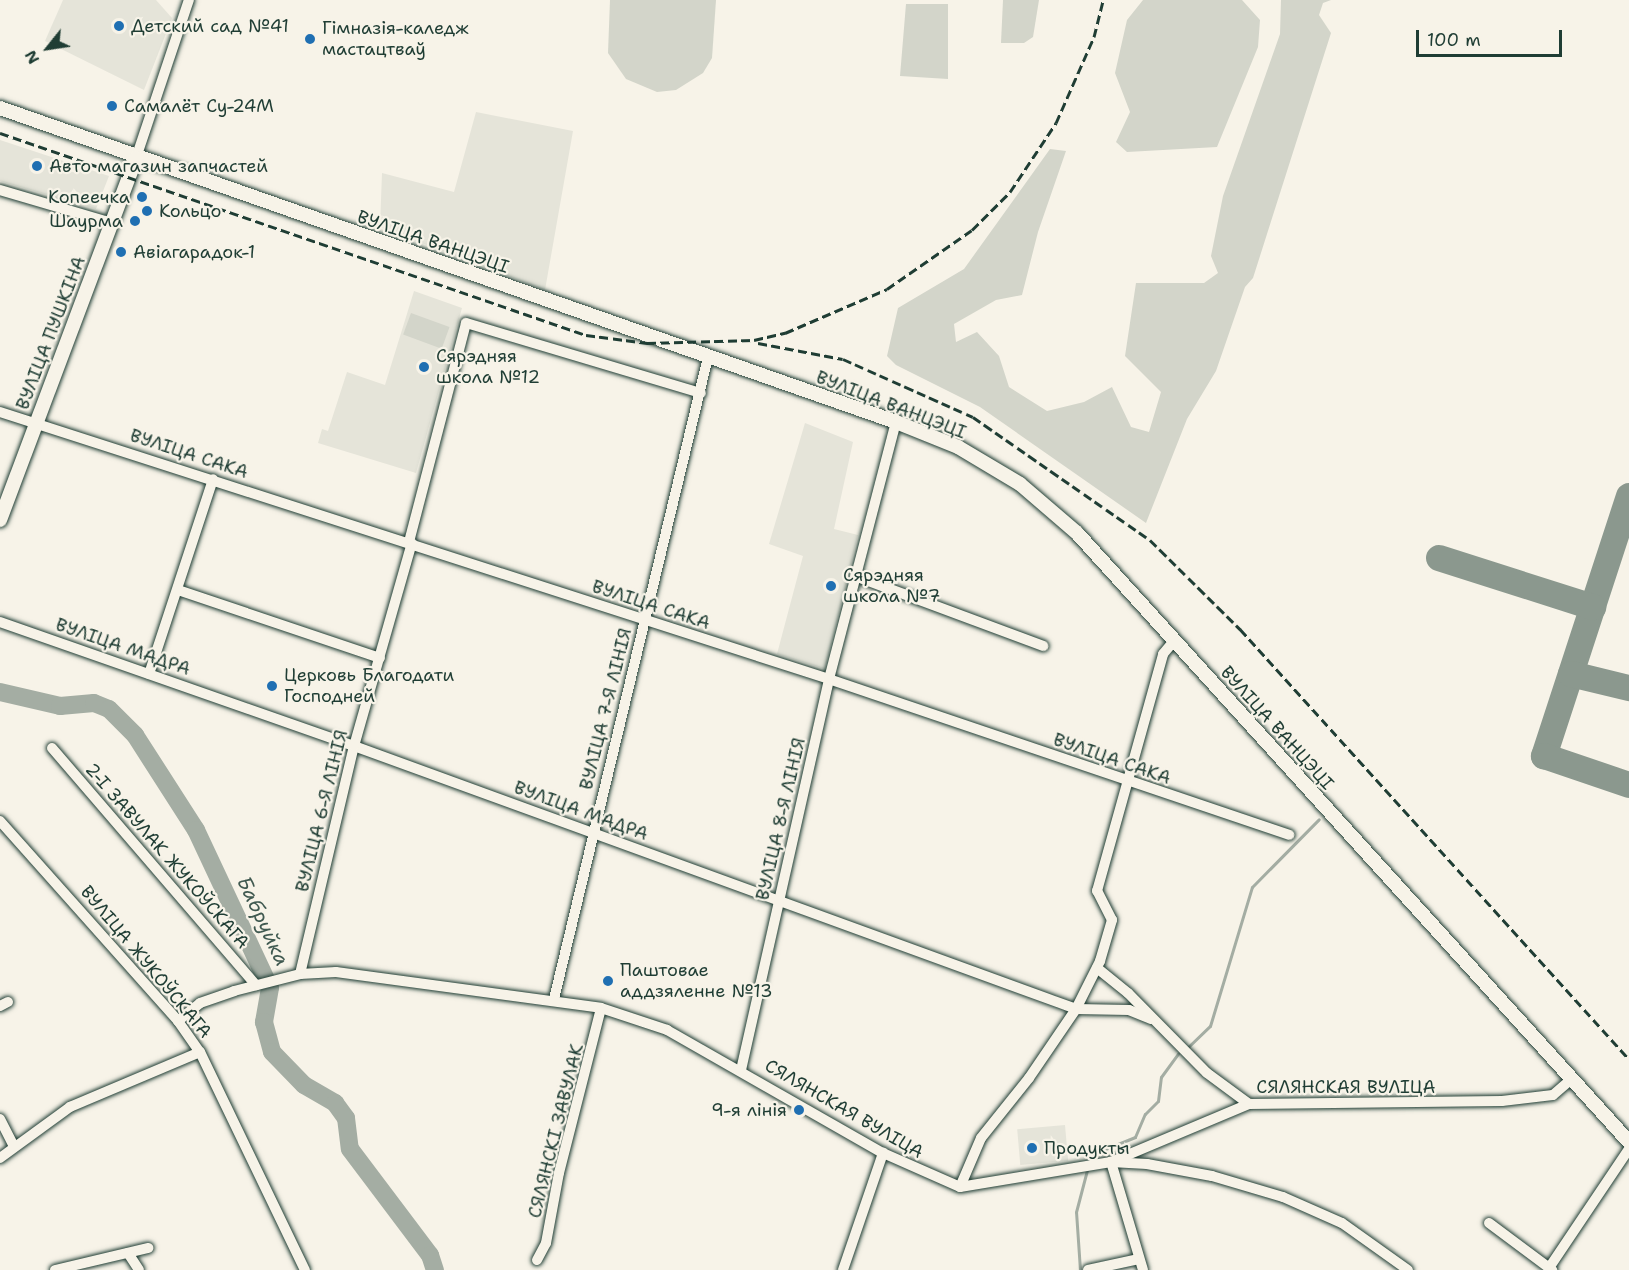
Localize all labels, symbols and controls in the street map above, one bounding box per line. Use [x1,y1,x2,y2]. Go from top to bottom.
place label: Детский сад №41 [131,15,289,37]
north arrow [18,18,78,78]
place label: Гімназія-каледж мастацтваў [322,18,469,60]
scale bar [1419,18,1564,56]
marker: Детский сад №41 [112,19,126,33]
text: 100 m [1427,28,1481,52]
marker: Гімназія-каледж мастацтваў [303,32,317,46]
text: N [20,47,44,68]
place label: Самалёт Су-24М [124,95,274,117]
marker: Самалёт Су-24М [105,99,119,113]
place label: Авто магазин запчастей [49,155,268,177]
marker: Авто магазин запчастей [30,159,44,173]
place label: Копеечка [48,186,130,208]
marker: Копеечка [135,190,149,204]
place label: Кольцо [159,200,222,222]
marker: Кольцо [140,204,154,218]
street label: ВУЛІЦА ВАНЦЭЦІ [354,206,512,278]
place label: Шаурма [49,210,123,232]
marker: Шаурма [128,214,142,228]
place label: Авіагарадок-1 [133,241,255,263]
marker: Авіагарадок-1 [114,245,128,259]
street label: ВУЛІЦА ПУШКІНА [12,253,90,413]
place label: Сярэдняя школа №12 [436,346,540,388]
marker: Сярэдняя школа №12 [417,360,431,374]
street label: ВУЛІЦА ВАНЦЭЦІ [813,366,969,444]
street label: ВУЛІЦА САКА [127,425,251,483]
place label: Сярэдняя школа №7 [843,565,940,608]
street label: ВУЛІЦА САКА [589,576,713,634]
marker: Сярэдняя школа №7 [824,579,838,593]
street label: ВУЛІЦА МАДРА [53,614,193,680]
street label: ВУЛІЦА 7-Я ЛІНІЯ [575,626,637,792]
street label: ВУЛІЦА ВАНЦЭЦІ [1216,662,1338,794]
place label: Церковь Благодати Господней [284,665,454,708]
marker: Церковь Благодати Господней [265,679,279,693]
street label: ВУЛІЦА 6-Я ЛІНІЯ [291,728,353,894]
street label: ВУЛІЦА САКА [1050,729,1174,789]
street label: ВУЛІЦА 8-Я ЛІНІЯ [752,736,810,902]
street label: 2-І ЗАВУЛАК ЖУКОЎСКАГА [81,759,253,953]
street label: ВУЛІЦА МАДРА [511,777,651,845]
water label: Бабруйка [232,872,294,970]
street label: ВУЛІЦА ЖУКОЎСКАГА [76,881,216,1043]
place label: Паштовае аддзяленне №13 [620,960,772,1002]
marker: Паштовае аддзяленне №13 [601,974,615,988]
street label: СЯЛЯНСКІ ЗАВУЛАК [524,1042,588,1220]
street label: СЯЛЯНСКАЯ ВУЛІЦА [761,1055,927,1163]
street label: СЯЛЯНСКАЯ ВУЛІЦА [1256,1076,1436,1098]
place label: 9-я лінія [711,1099,787,1121]
marker: 9-я лінія [792,1103,806,1117]
place label: Продукты [1044,1137,1130,1159]
marker: Продукты [1025,1141,1039,1155]

